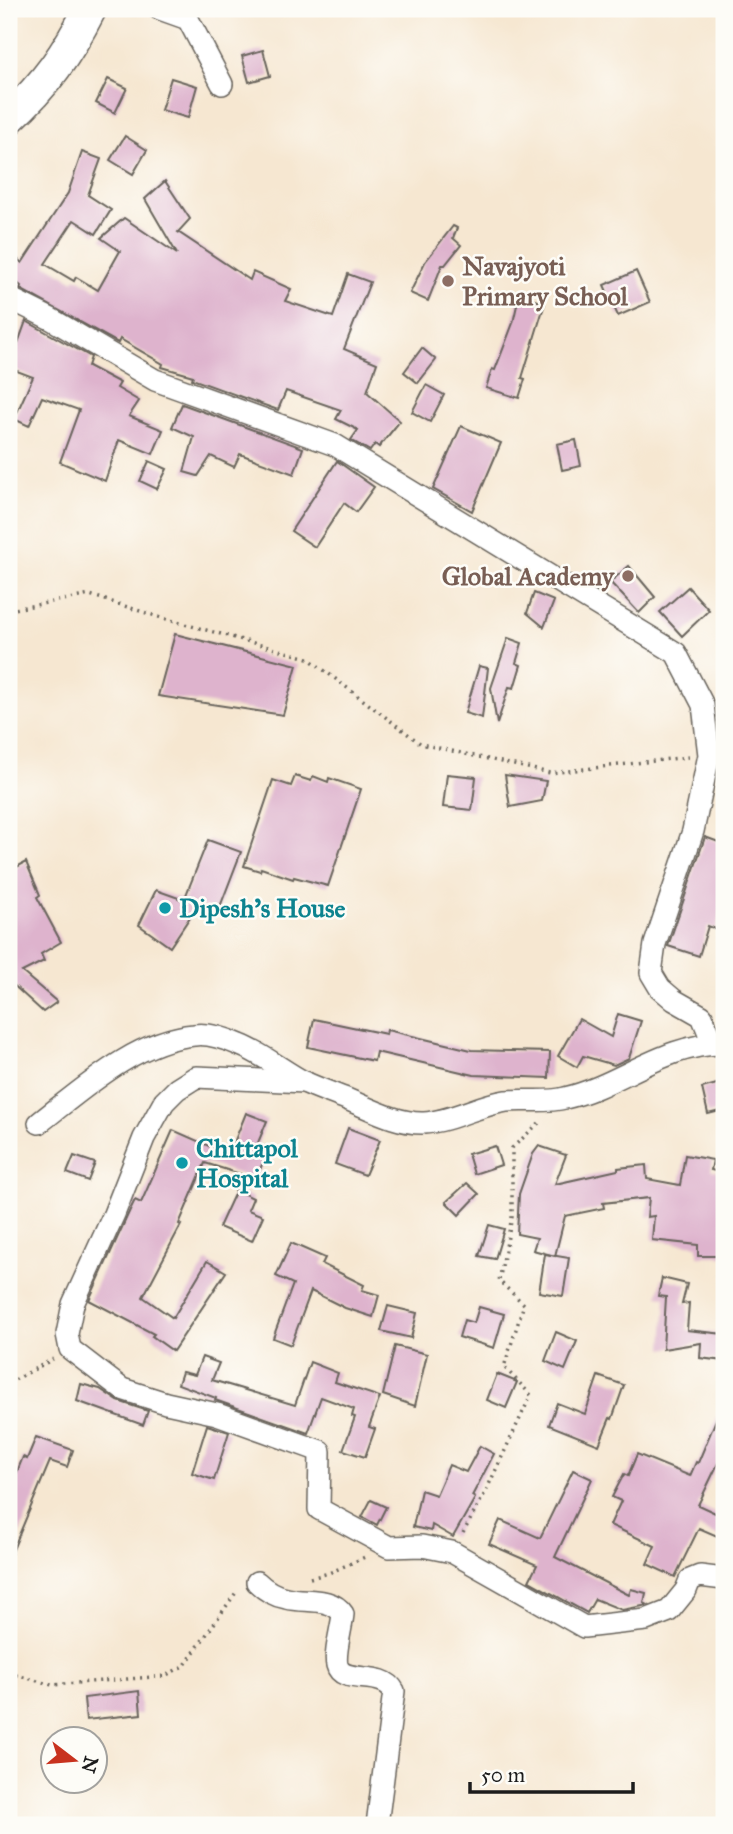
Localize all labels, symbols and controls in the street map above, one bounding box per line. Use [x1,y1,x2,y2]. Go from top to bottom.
place label: Navajyoti Primary School [462,250,629,312]
marker: Navajyoti Primary School [440,273,456,289]
place label: Global Academy [442,560,616,592]
marker: Global Academy [620,568,636,584]
place label: Dipesh's House [179,892,346,924]
marker: Dipesh's House [157,900,173,916]
place label: Chittapol Hospital [196,1132,299,1194]
marker: Chittapol Hospital [174,1155,190,1171]
north arrow [38,1726,108,1796]
scale bar [470,1750,633,1794]
text: N [77,1754,103,1775]
text: 50 m [481,1762,526,1788]

